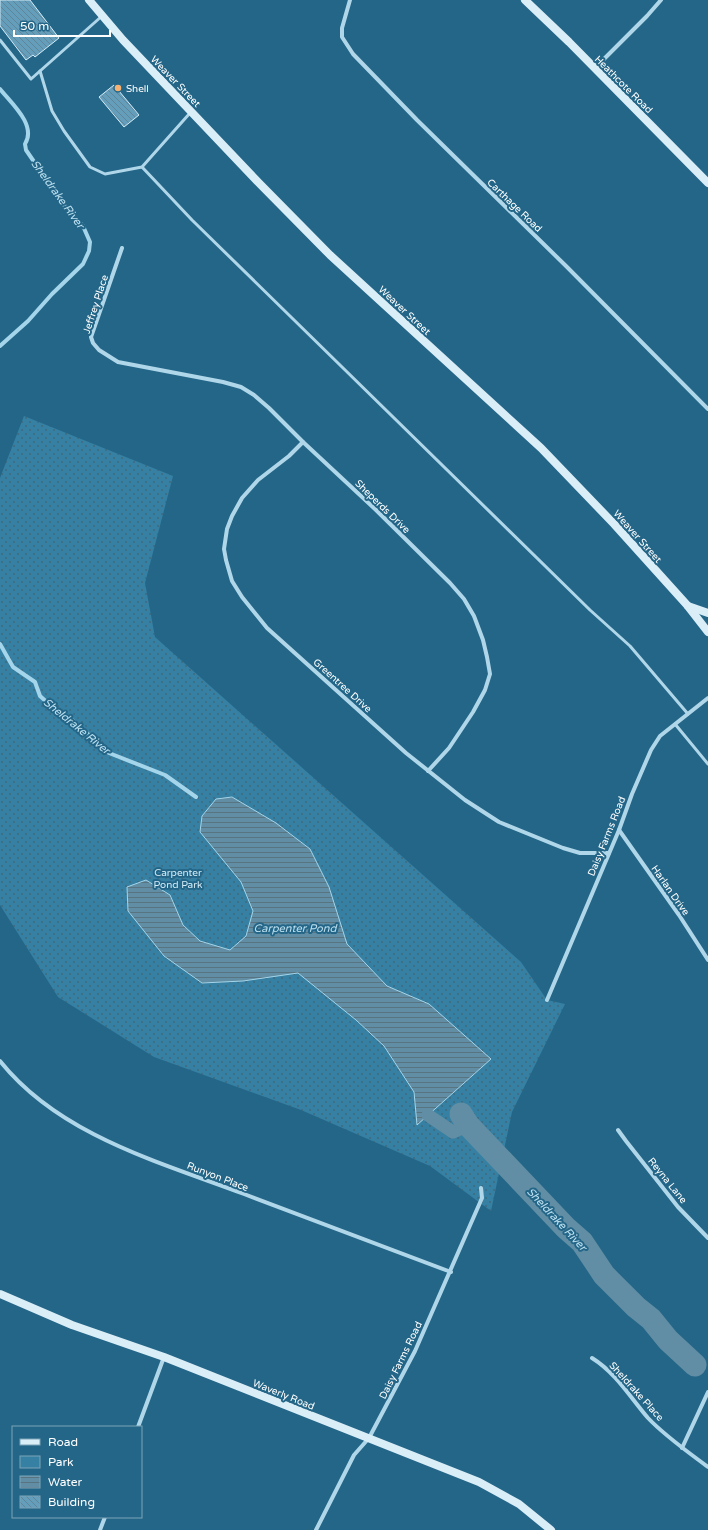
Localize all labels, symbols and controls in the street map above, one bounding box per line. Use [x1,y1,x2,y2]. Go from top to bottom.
scale bar [14,12,110,38]
text: 50 m [20,19,49,33]
street label: Heathcote Road [592,53,655,116]
street label: Weaver Street [148,54,203,110]
marker: Shell [113,83,123,93]
place label: Shell [126,83,149,95]
water label: Sheldrake River [28,158,88,232]
street label: Carthage Road [484,177,544,235]
street label: Jeffrey Place [81,273,111,335]
street label: Weaver Street [376,284,433,338]
street label: Sheperds Drive [352,477,413,536]
street label: Weaver Street [610,508,664,566]
street label: Greentree Drive [311,656,374,715]
water label: Sheldrake River [41,696,114,758]
street label: Daisy Farms Road [585,795,628,878]
street label: Harlan Drive [649,863,692,918]
park label: Carpenter Pond Park [153,867,203,891]
water label: Carpenter Pond [254,922,338,935]
street label: Reyna Lane [645,1155,690,1206]
street label: Runyon Place [185,1160,250,1194]
water label: Sheldrake River [524,1185,590,1255]
street label: Daisy Farms Road [377,1320,425,1401]
street label: Sheldrake Place [607,1360,666,1424]
street label: Waverly Road [251,1377,316,1413]
legend [12,1426,142,1518]
text: Road [48,1435,78,1449]
text: Park [48,1455,74,1469]
text: Water [48,1475,83,1489]
text: Building [48,1495,95,1509]

